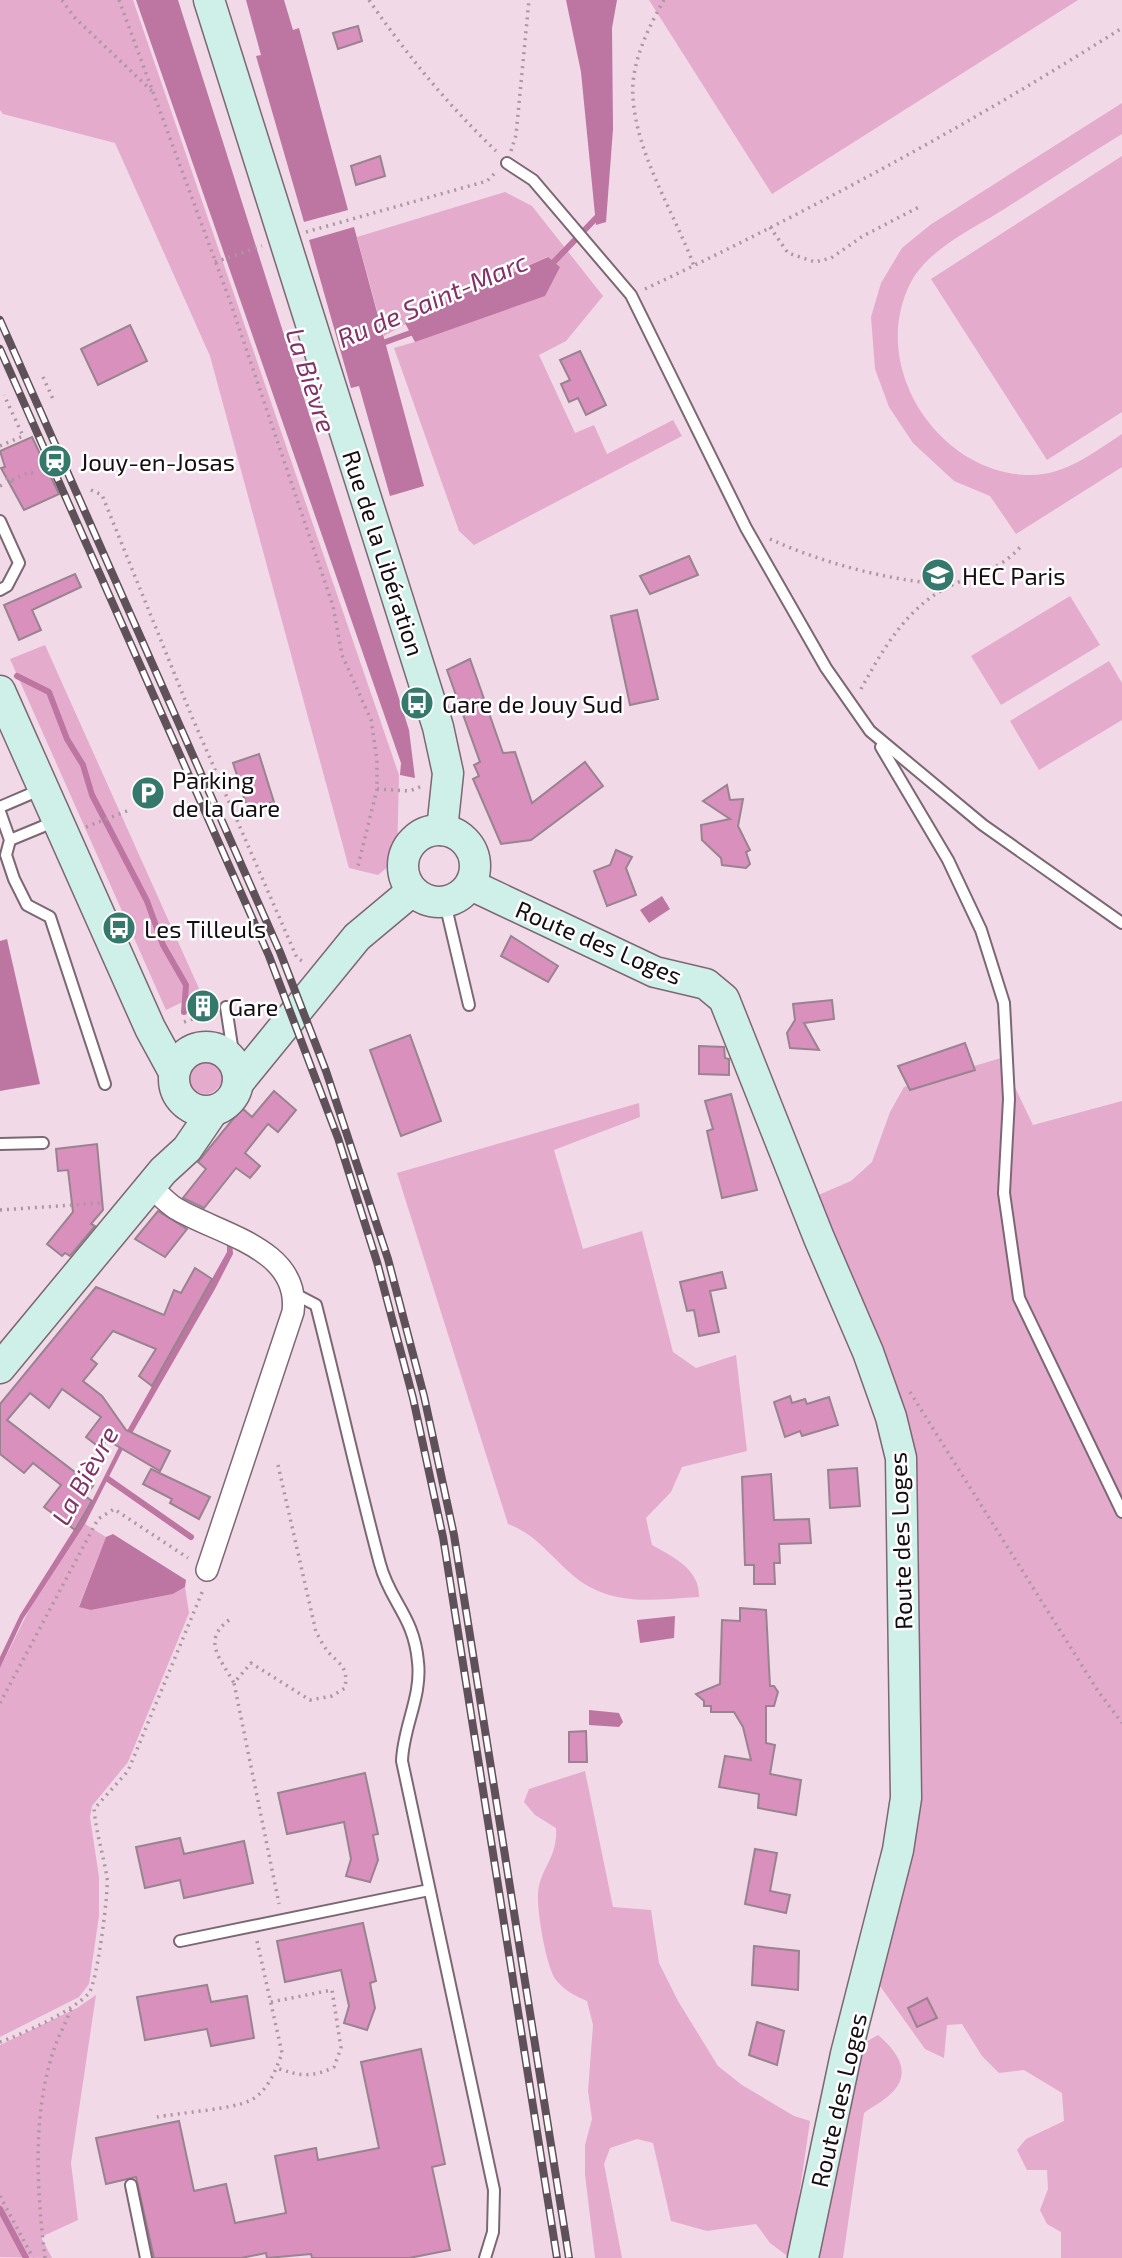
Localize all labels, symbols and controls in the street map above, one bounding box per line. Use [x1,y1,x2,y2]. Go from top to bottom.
water label: Ru de Saint-Marc [332,245,532,353]
water label: La Bièvre [281,324,343,436]
station icon: Jouy-en-Josas [36,442,74,480]
street label: Rue de la Libération [337,446,431,660]
place label: Jouy-en-Josas [80,447,235,476]
school or university icon: HEC Paris [919,556,957,594]
place label: HEC Paris [962,561,1065,590]
bus stop icon: Gare de Jouy Sud [398,684,436,722]
place label: Gare de Jouy Sud [442,689,623,718]
place label: Parking de la Gare [172,765,280,822]
parking icon: Parking de la Gare [129,774,167,812]
street label: Route des Loges [511,894,687,990]
bus stop icon: Les Tilleuls [100,909,138,947]
place label: Les Tilleuls [144,914,266,943]
building icon: Gare [184,987,222,1025]
place label: Gare [228,992,278,1021]
water label: La Bièvre [44,1420,124,1530]
street label: Route des Loges [882,1452,918,1630]
street label: Route des Loges [804,2010,872,2190]

